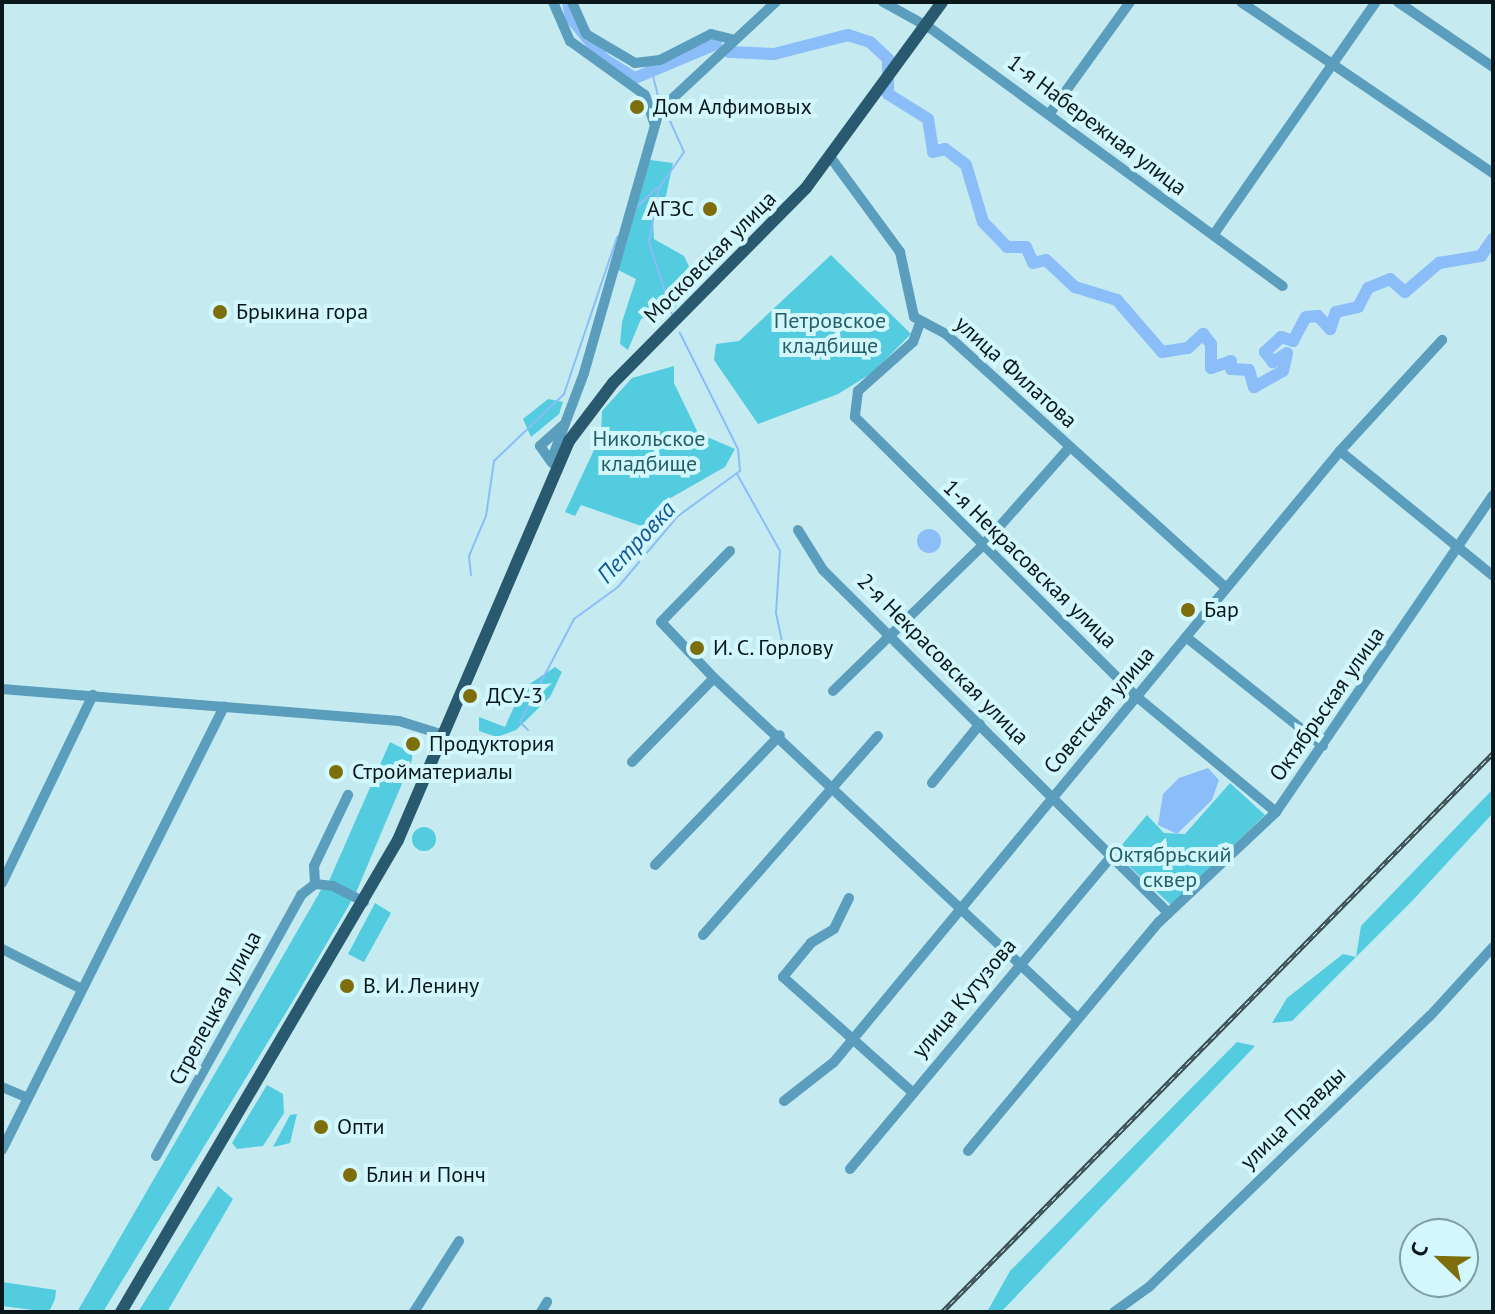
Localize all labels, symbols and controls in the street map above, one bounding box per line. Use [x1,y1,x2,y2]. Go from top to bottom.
street label: 1-я Набережная улица [1002,49,1192,201]
place label: Дом Алфимовых [653,94,813,120]
marker: Дом Алфимовых [628,98,646,116]
street label: Московская улица [639,186,781,328]
place label: АГЗС [647,196,694,222]
marker: АГЗС [701,200,719,218]
place label: Брыкина гора [236,299,368,325]
marker: Брыкина гора [211,303,229,321]
park label: Петровское кладбище [774,307,886,358]
street label: улица Филатова [950,310,1082,434]
park label: Никольское кладбище [593,425,705,476]
street label: 1-я Некрасовская улица [938,474,1122,654]
water label: Петровка [591,495,681,589]
street label: 2-я Некрасовская улица [852,568,1034,750]
place label: Бар [1204,597,1239,623]
marker: Бар [1179,601,1197,619]
street label: Октябрьская улица [1264,622,1390,786]
place label: И. С. Горлову [713,635,837,661]
marker: И. С. Горлову [688,639,706,657]
street label: Советская улица [1038,641,1160,779]
place label: ДСУ-3 [486,683,543,709]
marker: ДСУ-3 [461,687,479,705]
place label: Продуктория [429,731,554,757]
marker: Продуктория [404,735,422,753]
place label: Стройматериалы [352,759,513,785]
marker: Стройматериалы [327,763,345,781]
park label: Октябрьский сквер [1109,841,1231,892]
street label: Стрелецкая улица [163,926,267,1090]
street label: улица Кутузова [906,933,1022,1063]
place label: В. И. Ленину [363,973,483,999]
marker: В. И. Ленину [338,977,356,995]
street label: улица Правды [1235,1061,1351,1175]
place label: Опти [337,1114,385,1140]
marker: Опти [312,1118,330,1136]
place label: Блин и Понч [366,1162,486,1188]
marker: Блин и Понч [341,1166,359,1184]
north arrow [1399,1218,1479,1298]
text: С [1403,1238,1434,1261]

